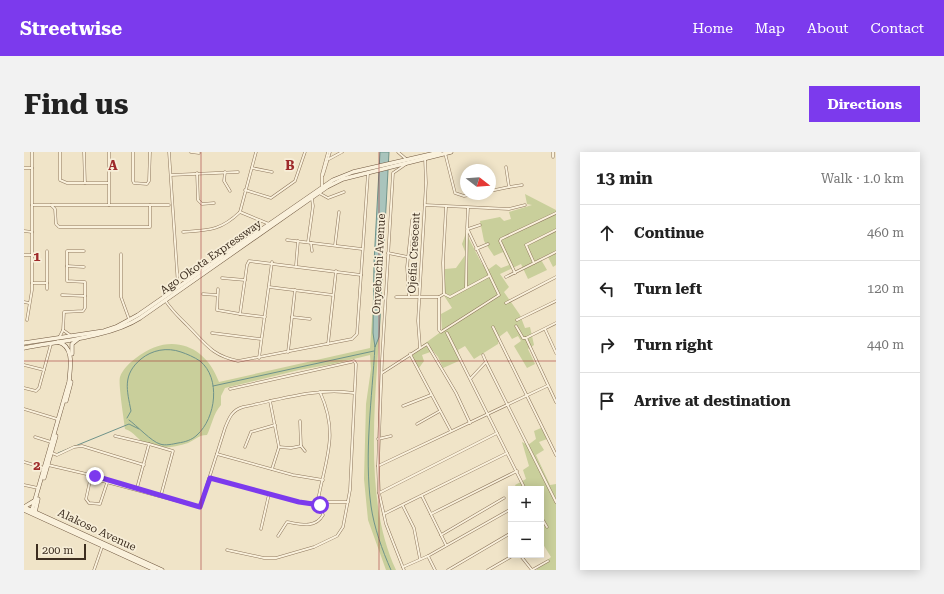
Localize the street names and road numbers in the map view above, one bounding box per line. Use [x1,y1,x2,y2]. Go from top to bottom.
street label: Ojefia Crescent [405,212,423,294]
street label: Onyebuchi Avenue [370,213,388,315]
street label: Ago Okota Expressway [158,217,265,297]
street label: Alakoso Avenue [56,506,138,554]

